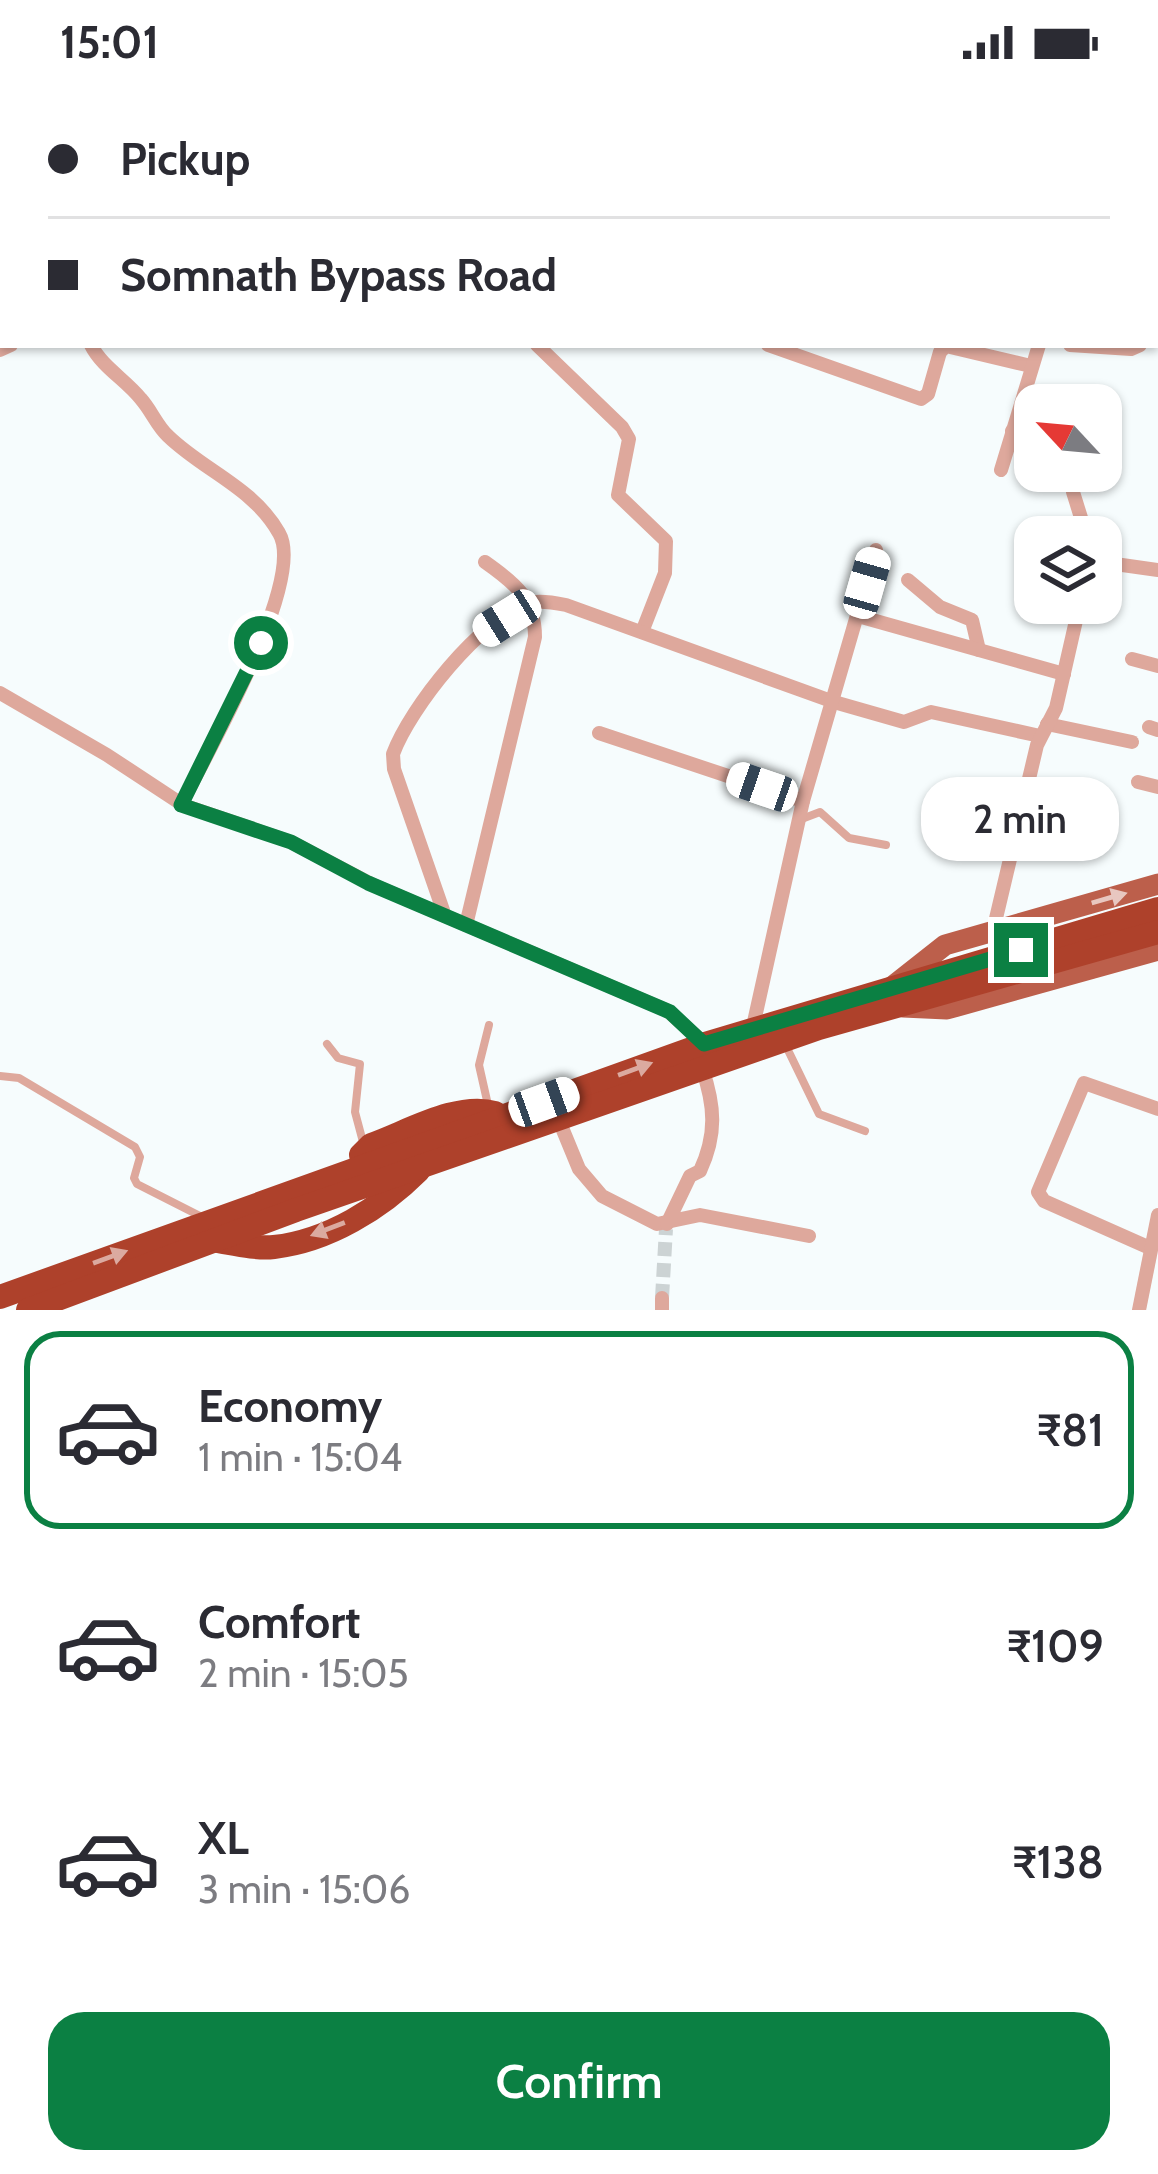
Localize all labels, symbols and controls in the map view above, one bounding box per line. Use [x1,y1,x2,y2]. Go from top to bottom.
text: 15:01 [60,15,159,69]
text: Pickup [120,132,250,186]
text: Somnath Bypass Road [120,248,557,302]
north arrow [1014,384,1122,492]
map controls [1014,384,1122,624]
button: layers [1014,516,1122,624]
car [840,543,894,623]
car [467,584,547,652]
route start [234,616,288,670]
car [722,758,802,816]
callout: 2 min [922,776,1120,860]
text: 2 min [973,795,1067,843]
one-way arrow [1091,888,1128,906]
route end [994,923,1048,977]
one-way arrow [617,1059,653,1077]
car [504,1073,584,1131]
one-way arrow [310,1221,346,1240]
one-way arrow [92,1247,128,1265]
icon: car [54,1376,162,1484]
text: Economy [198,1379,382,1433]
text: ₹81 [1037,1403,1104,1457]
text: 1 min · 15:04 [198,1433,402,1481]
icon: car [54,1592,162,1700]
text: Comfort [198,1595,361,1649]
text: ₹109 [1007,1619,1104,1673]
text: 2 min · 15:05 [198,1649,409,1697]
icon: car [54,1808,162,1916]
text: XL [198,1811,249,1865]
text: ₹138 [1012,1835,1104,1889]
text: 3 min · 15:06 [198,1865,410,1913]
button: Confirm [48,2012,1110,2150]

